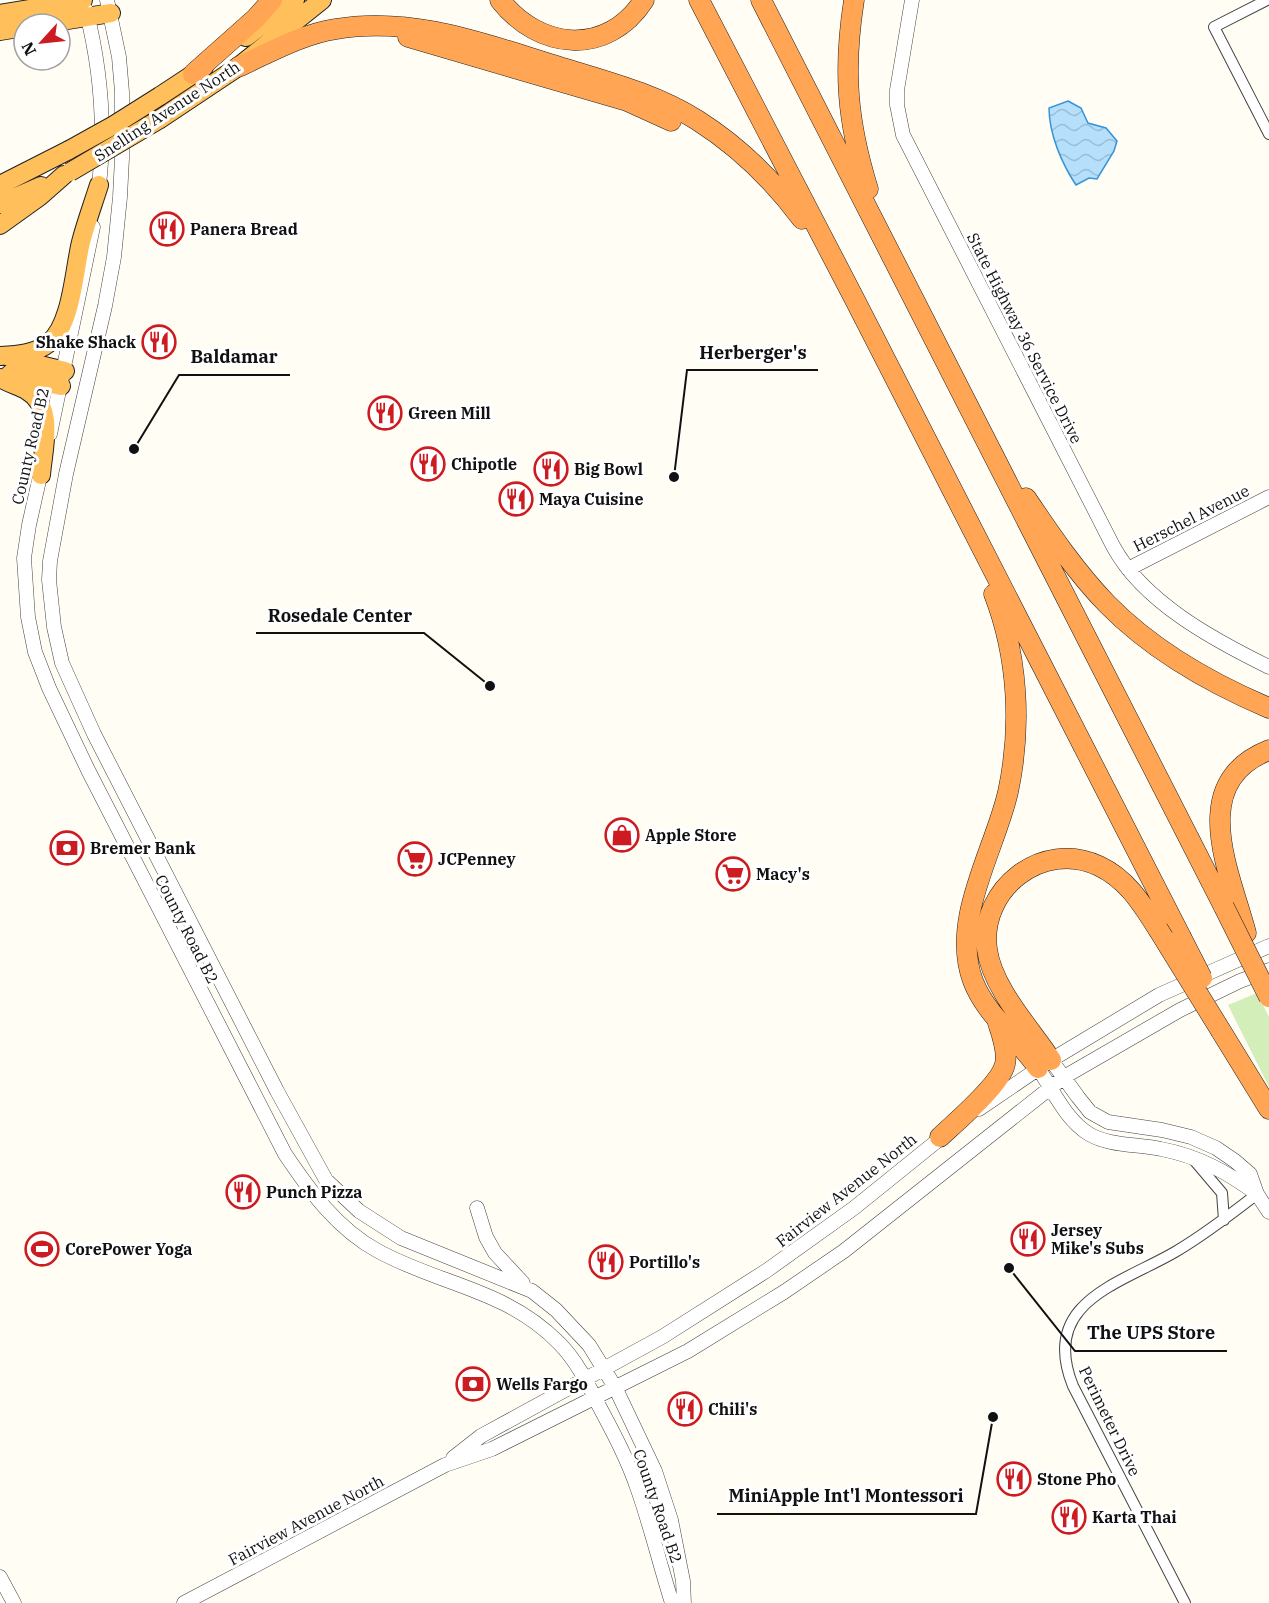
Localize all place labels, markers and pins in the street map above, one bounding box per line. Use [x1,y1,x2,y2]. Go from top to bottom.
restaurant icon: Panera Bread [149,211,185,247]
place label: Panera Bread [190,219,298,239]
restaurant icon: Shake Shack [141,324,177,360]
place label: Shake Shack [36,332,136,352]
callout: Herberger's [687,334,818,370]
callout: Baldamar [179,339,290,375]
restaurant icon: Green Mill [367,395,403,431]
place label: Green Mill [408,403,491,423]
restaurant icon: Chipotle [410,446,446,482]
restaurant icon: Big Bowl [533,451,569,487]
place label: Chipotle [451,454,517,474]
place label: Big Bowl [574,459,643,479]
restaurant icon: Maya Cuisine [498,481,534,517]
place label: Maya Cuisine [539,489,644,509]
callout: Rosedale Center [256,597,424,633]
shop icon: Apple Store [604,817,640,853]
place label: Apple Store [645,825,737,845]
bank icon: Bremer Bank [49,830,85,866]
place label: Bremer Bank [90,838,195,858]
supermarket icon: JCPenney [397,841,433,877]
place label: JCPenney [438,849,516,869]
supermarket icon: Macy's [715,856,751,892]
place label: Macy's [756,864,810,884]
restaurant icon: Punch Pizza [225,1174,261,1210]
place label: Punch Pizza [266,1182,362,1202]
place label: Jersey Mike's Subs [1051,1220,1144,1258]
restaurant icon: Jersey Mike's Subs [1010,1221,1046,1257]
sports icon: CorePower Yoga [24,1231,60,1267]
place label: CorePower Yoga [65,1239,192,1259]
restaurant icon: Portillo's [588,1244,624,1280]
place label: Portillo's [629,1252,700,1272]
callout: The UPS Store [1075,1315,1227,1351]
bank icon: Wells Fargo [455,1366,491,1402]
place label: Wells Fargo [496,1374,588,1394]
restaurant icon: Chili's [667,1391,703,1427]
place label: Chili's [708,1399,757,1419]
restaurant icon: Stone Pho [996,1461,1032,1497]
place label: Stone Pho [1037,1469,1116,1489]
callout: MiniApple Int'l Montessori [717,1478,976,1514]
restaurant icon: Karta Thai [1051,1499,1087,1535]
place label: Karta Thai [1092,1507,1177,1527]

